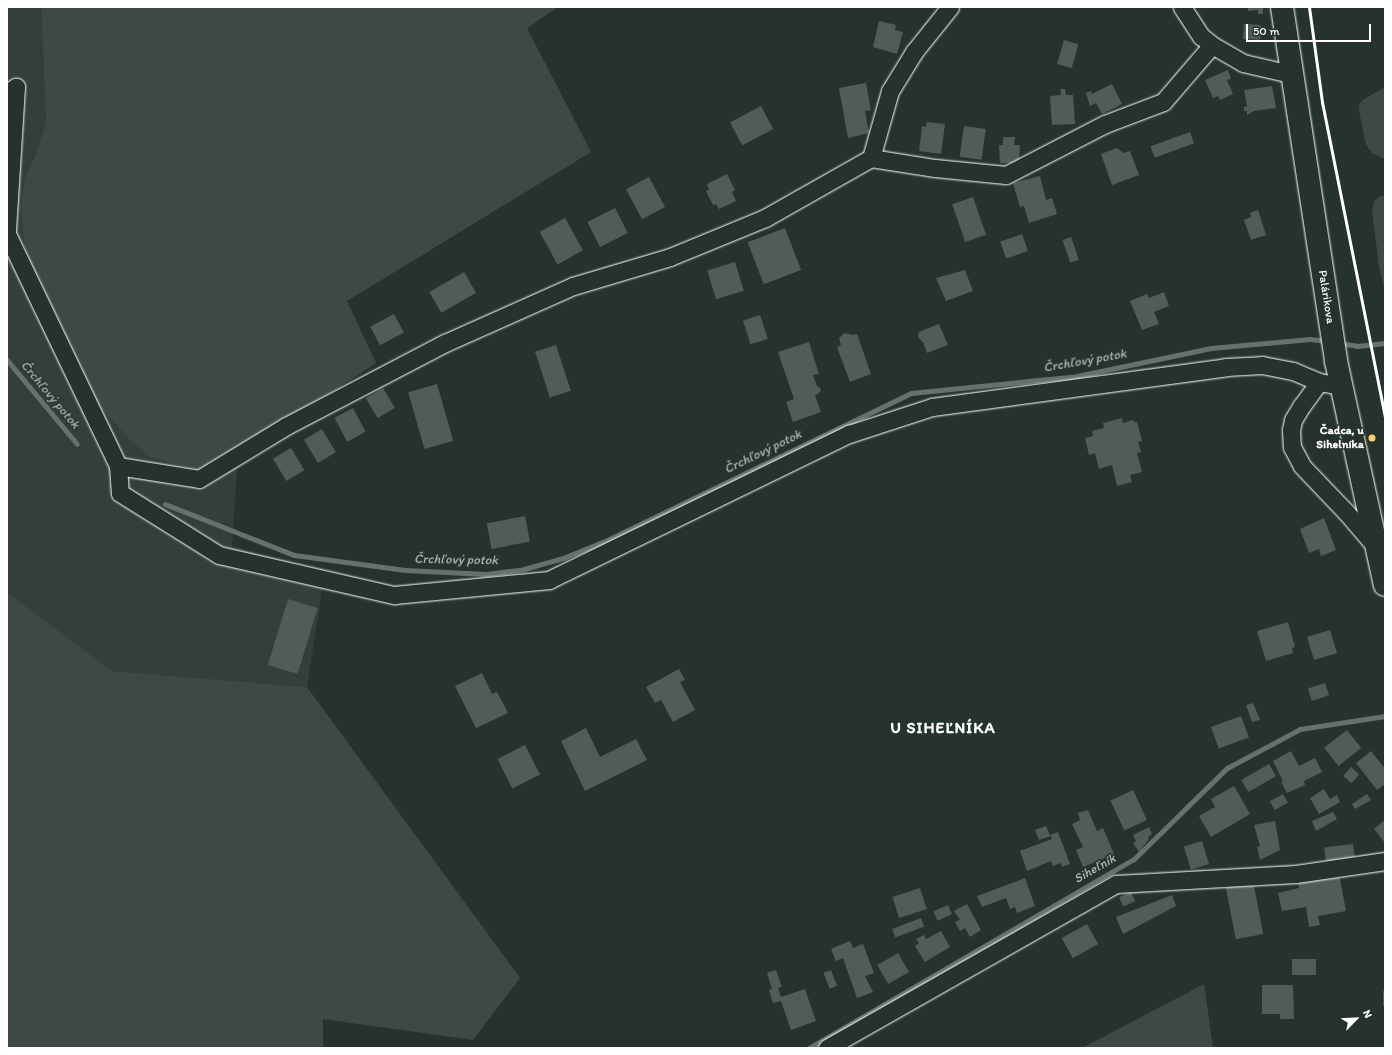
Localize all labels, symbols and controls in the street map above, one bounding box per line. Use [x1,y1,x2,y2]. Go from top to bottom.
scale bar [1248,16,1373,42]
text: 50 m [1253,24,1279,38]
street label: Palárikova [1315,269,1337,325]
water label: Črchľový potok [1042,346,1128,376]
water label: Črchľový potok [17,358,83,432]
place label: Čadca, u Sihelníka [1316,424,1364,452]
water label: Črchľový potok [722,426,804,478]
marker: Čadca, u Sihelníka [1367,433,1377,443]
water label: Črchľový potok [414,551,498,569]
district label: U SIHEĽNÍKA [890,718,996,738]
water label: Siheľník [1071,851,1119,887]
north arrow [1336,999,1376,1039]
text: N [1360,1008,1375,1020]

